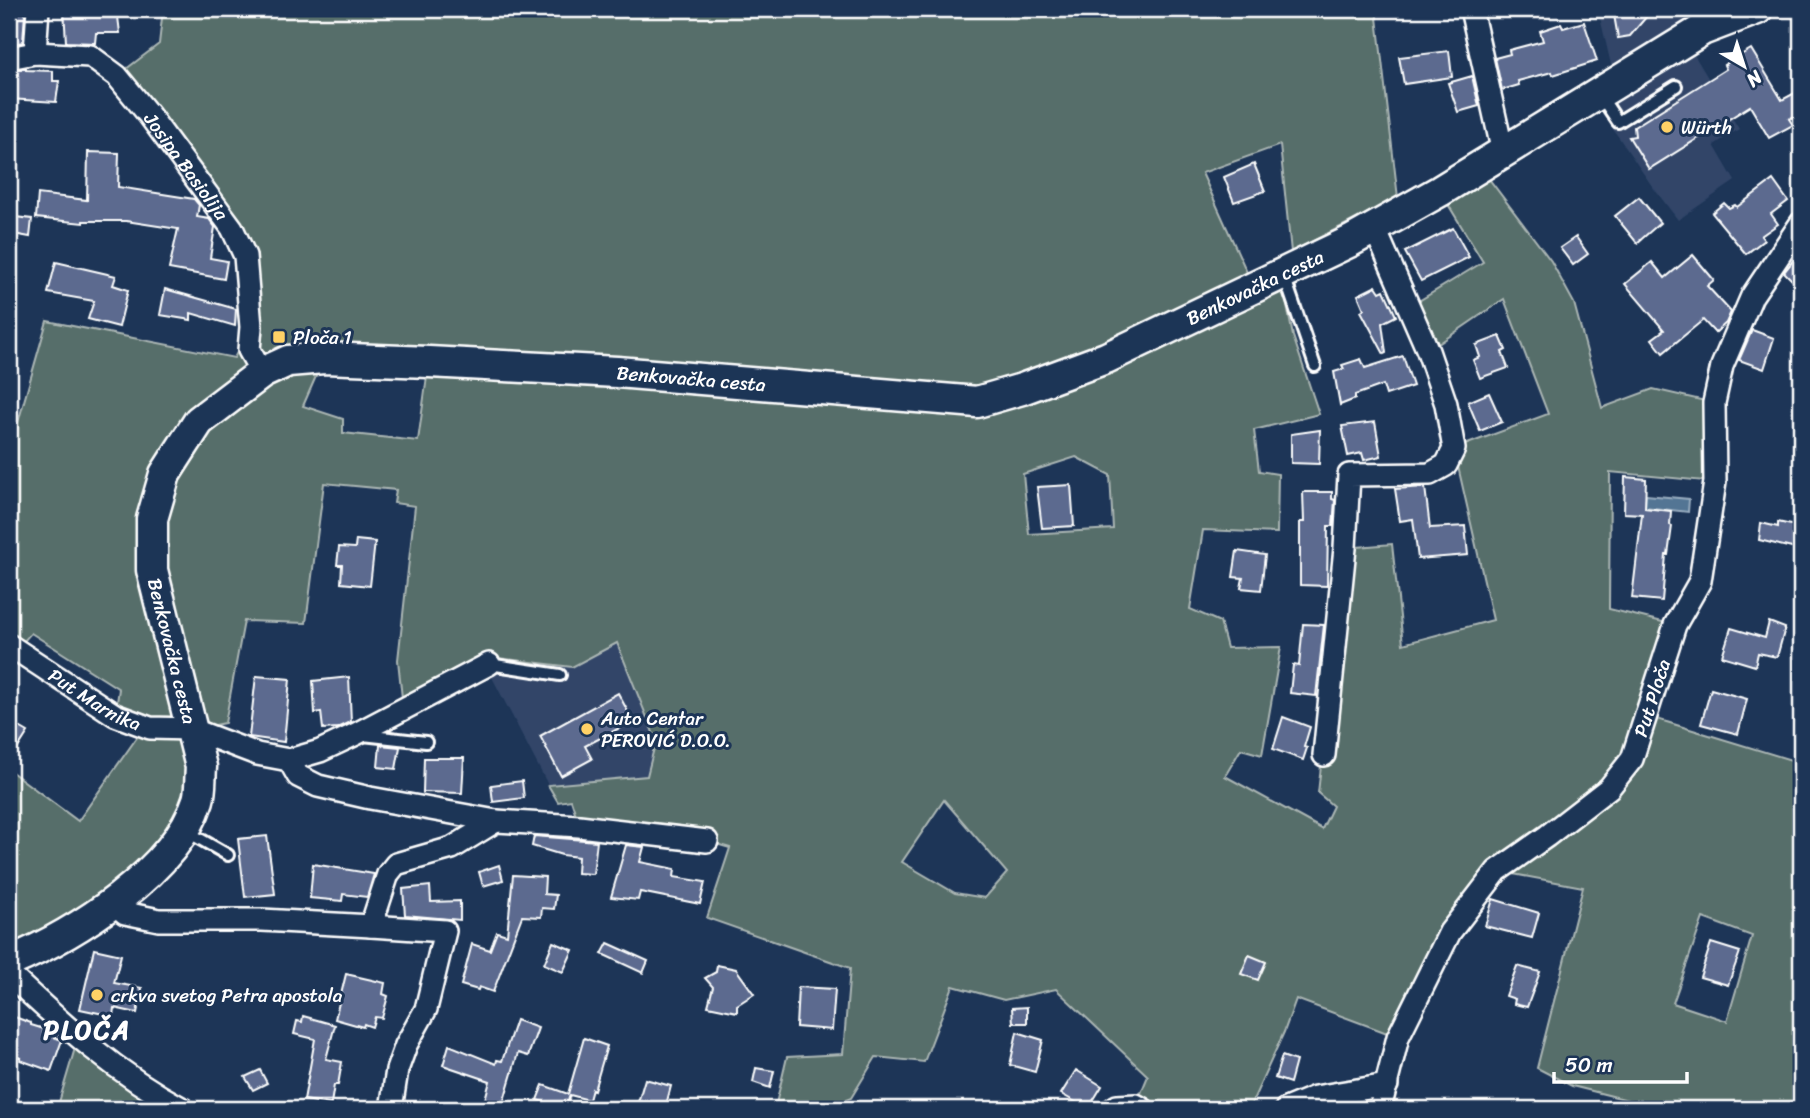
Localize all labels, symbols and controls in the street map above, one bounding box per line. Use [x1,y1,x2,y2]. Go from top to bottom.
north arrow [1708,32,1778,102]
text: N [1738,61,1771,96]
street label: Josipa Basiolija [135,104,238,228]
place label: Würth [1681,111,1732,144]
marker: Würth [1659,119,1675,135]
street label: Benkovačka cesta [1180,240,1330,334]
place label: Ploča 1 [293,321,352,354]
marker: Ploča 1 [271,329,287,345]
street label: Benkovačka cesta [615,356,767,401]
street label: Benkovačka cesta [138,575,206,728]
street label: Put Ploča [1624,654,1680,741]
street label: Put Marnika [42,659,146,740]
place label: Auto Centar PEROVIĆ D.O.O. [600,702,731,757]
marker: Auto Centar PEROVIĆ D.O.O. [579,721,595,737]
place label: crkva svetog Petra apostola [111,979,343,1012]
marker: crkva svetog Petra apostola [89,987,105,1003]
district label: PLOČA [43,1007,131,1053]
scale bar [1554,1041,1688,1085]
text: 50 m [1565,1046,1613,1084]

